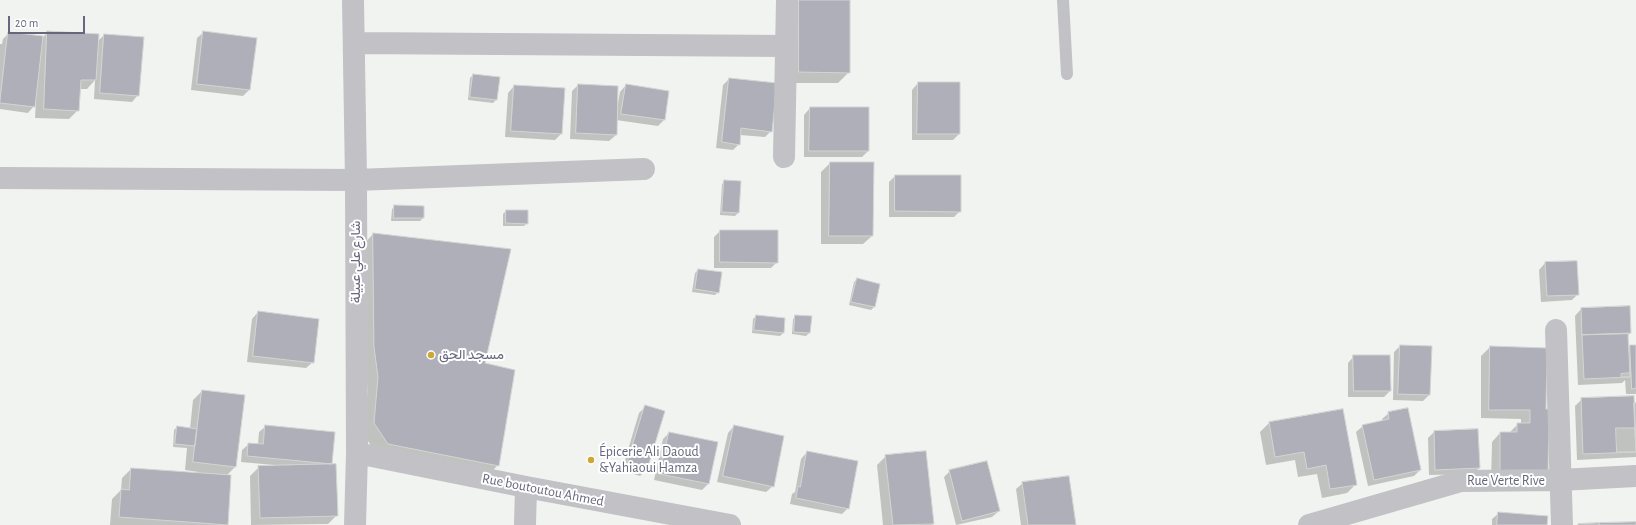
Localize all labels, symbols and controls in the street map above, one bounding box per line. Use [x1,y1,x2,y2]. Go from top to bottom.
scale bar [10,8,87,34]
text: 20 m [15,17,38,29]
street label: شارع علي عبيلة [348,221,364,303]
place label: مسجد الحق [439,347,504,363]
marker: مسجد الحق [426,350,436,360]
place label: Épicerie Ali Daoud &Yahiaoui Hamza [599,444,699,476]
marker: Épicerie Ali Daoud &Yahiaoui Hamza [586,455,596,465]
street label: Rue boutoutou Ahmed [481,470,605,510]
street label: Rue Verte Rive [1467,473,1545,489]

